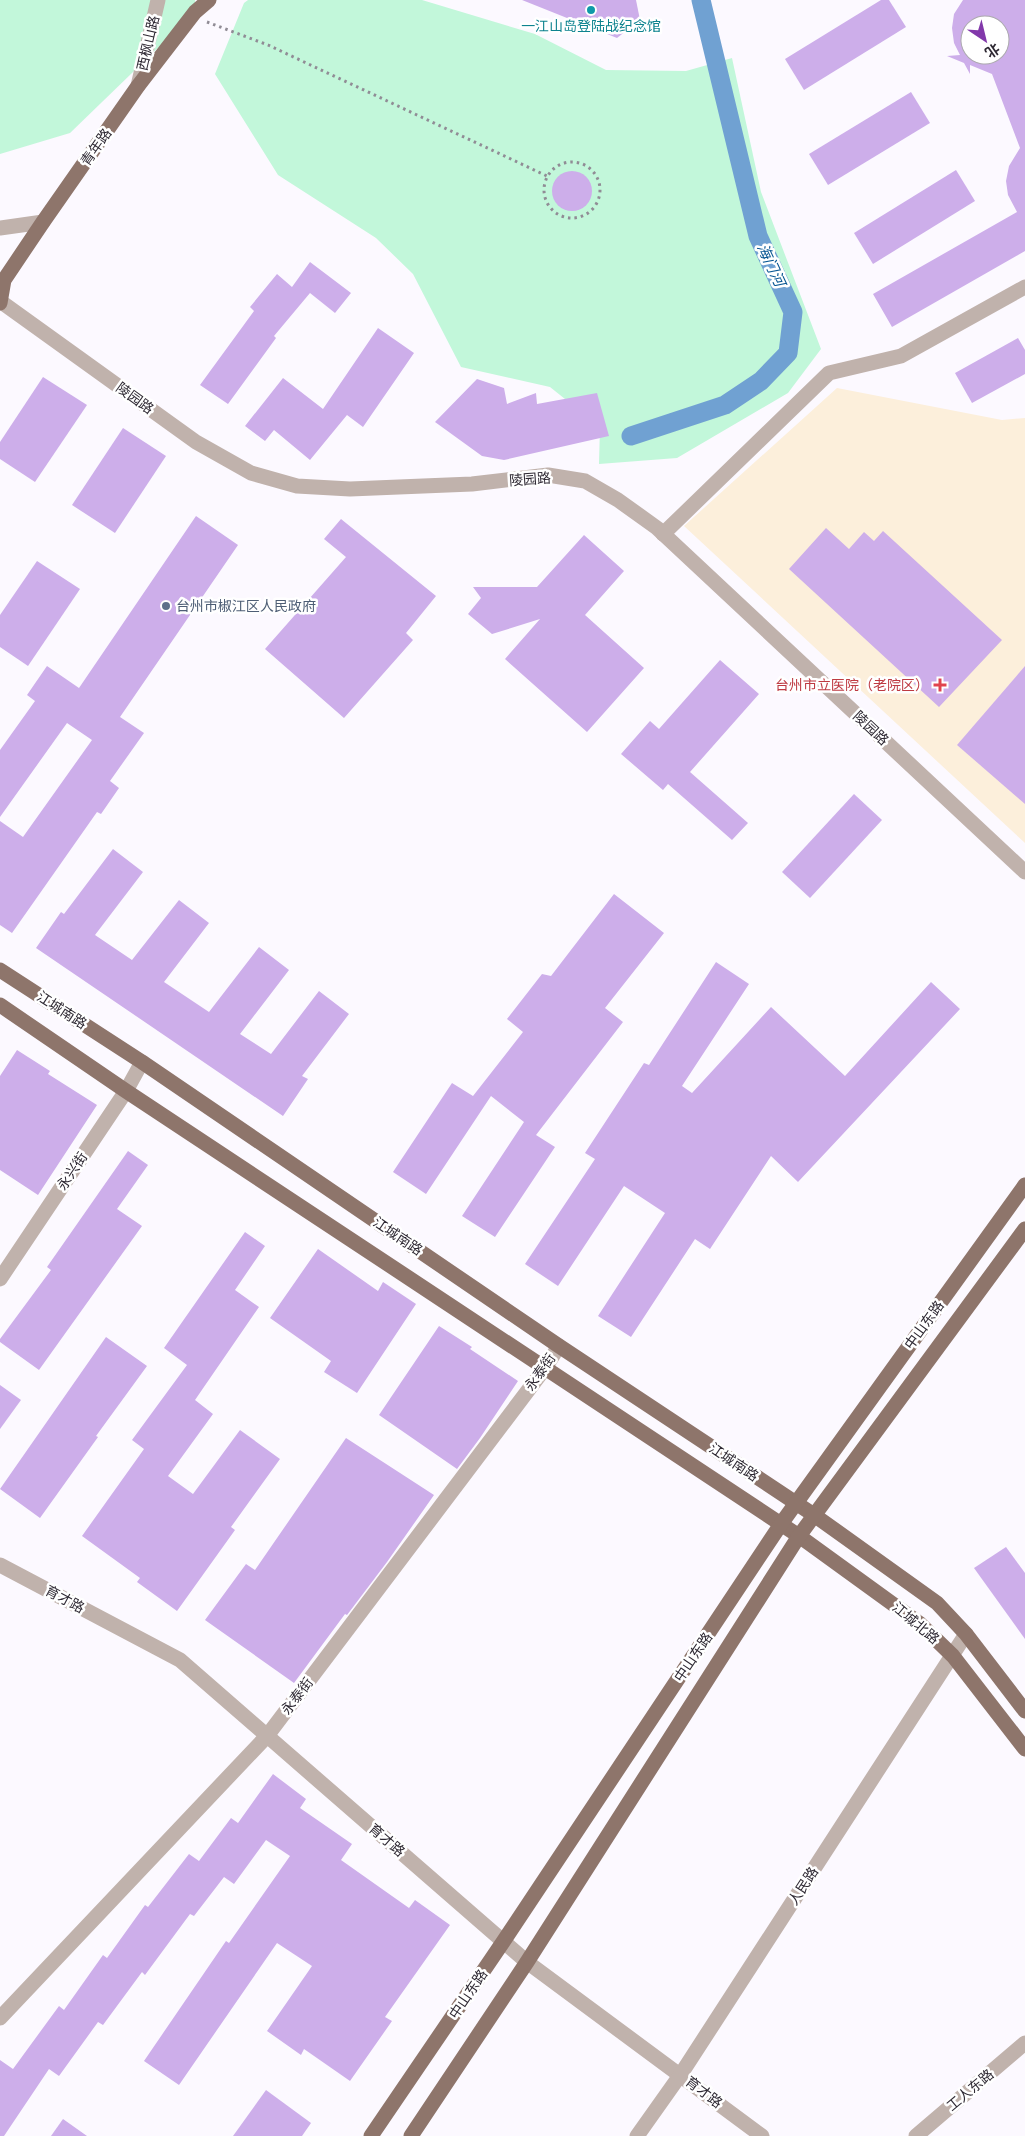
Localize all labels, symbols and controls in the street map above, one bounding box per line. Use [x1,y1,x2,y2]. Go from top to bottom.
marker: 一江山岛登陆战纪念馆 [585,4,597,16]
street label: 西枫山路 [131,13,163,72]
place label: 一江山岛登陆战纪念馆 [521,15,661,35]
north arrow [960,15,1010,65]
text: 北 [982,39,1004,64]
street label: 青年路 [75,123,115,169]
water label: 海门河 [752,239,794,292]
street label: 陵园路 [113,377,158,418]
street label: 陵园路 [508,467,552,489]
place label: 台州市椒江区人民政府 [176,595,316,615]
marker: 台州市椒江区人民政府 [160,600,172,612]
place label: 台州市立医院（老院区） [775,674,929,694]
marker: 台州市立医院（老院区） [933,678,947,692]
street label: 陵园路 [850,706,894,749]
street label: 江城南路 [34,986,91,1033]
street label: 永兴街 [51,1147,91,1193]
street label: 江城南路 [370,1211,427,1259]
street label: 中山东路 [899,1296,948,1353]
street label: 永泰街 [519,1348,559,1394]
street label: 江城南路 [706,1437,763,1485]
street label: 育才路 [42,1579,89,1617]
street label: 江城北路 [889,1597,945,1648]
street label: 中山东路 [668,1628,716,1685]
street label: 永泰街 [276,1673,317,1718]
street label: 育才路 [365,1818,410,1861]
street label: 人民路 [782,1862,822,1909]
street label: 中山东路 [443,1965,491,2022]
street label: 工人东路 [941,2064,997,2115]
street label: 育才路 [682,2071,727,2112]

